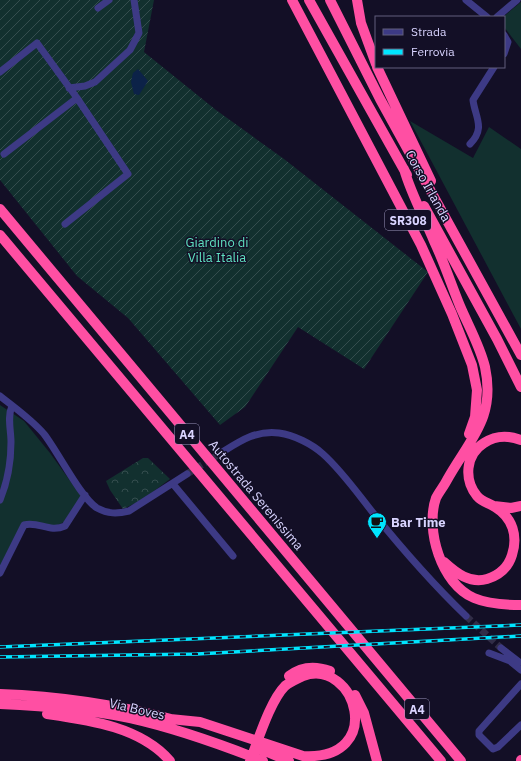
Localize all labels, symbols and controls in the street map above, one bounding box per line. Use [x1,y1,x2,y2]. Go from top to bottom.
legend [375,16,505,68]
text: Strada [411,24,447,39]
text: Ferrovia [411,44,455,59]
street label: Corso Irlanda [401,147,455,225]
road number: SR308 [385,210,431,230]
park label: Giardino di Villa Italia [185,234,249,266]
road number: A4 [175,424,199,444]
street label: Autostrada Serenissima [205,436,307,554]
cafe icon: Bar Time [366,511,388,539]
place label: Bar Time [391,514,446,531]
street label: Via Boves [108,694,166,724]
road number: A4 [405,699,429,719]

